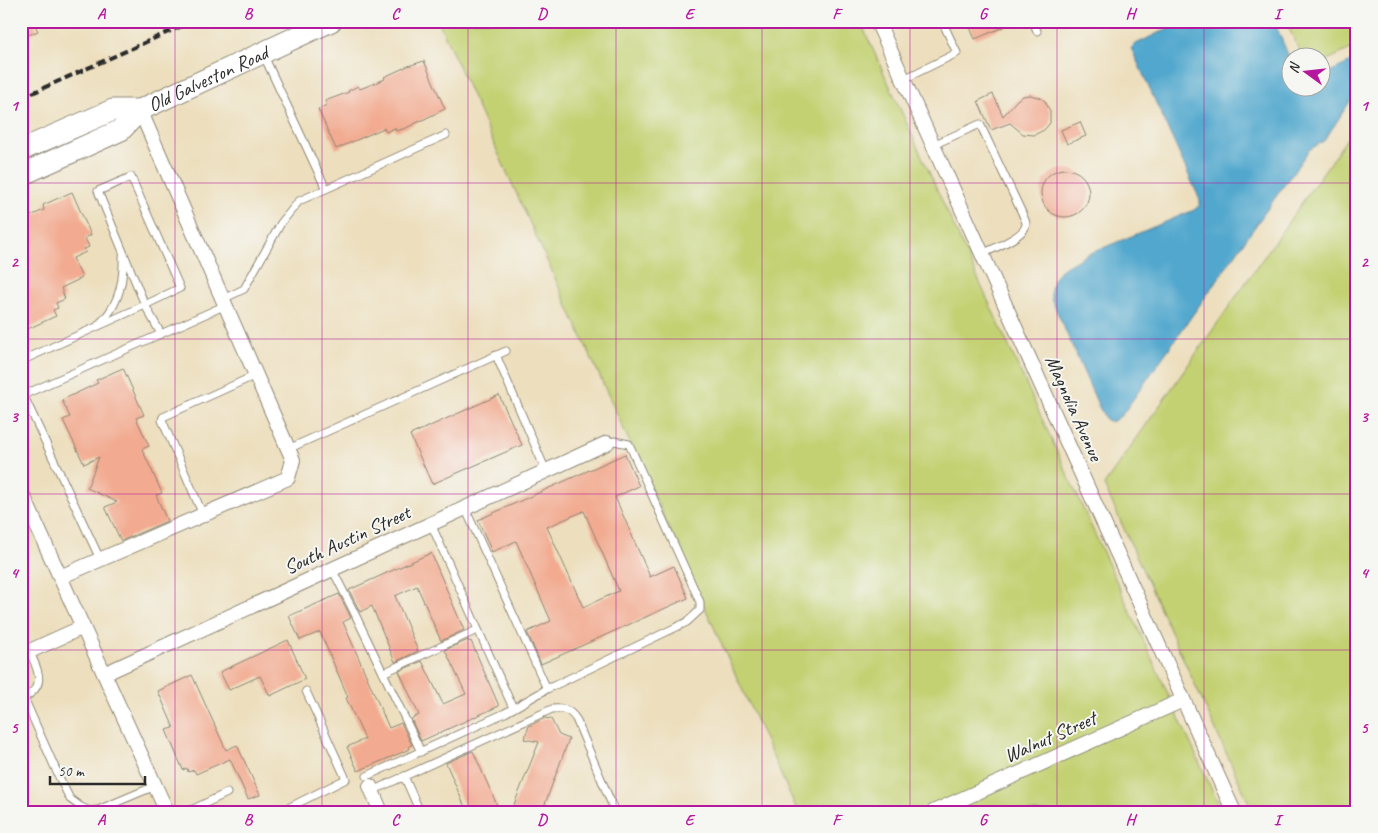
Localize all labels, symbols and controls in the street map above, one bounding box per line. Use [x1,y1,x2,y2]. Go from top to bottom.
text: A [97,4,107,24]
text: B [244,4,254,24]
text: C [391,4,401,24]
text: D [537,4,548,24]
text: E [685,4,696,24]
text: F [832,4,843,24]
text: G [979,4,989,24]
text: H [1125,4,1137,24]
text: I [1274,4,1284,24]
street label: Old Galveston Road [144,38,274,117]
north arrow [1280,48,1330,98]
text: N [1285,60,1304,75]
text: 1 [10,96,19,116]
text: 1 [1360,96,1369,116]
text: 2 [10,252,19,272]
text: 2 [1360,252,1369,272]
street label: Magnolia Avenue [1040,351,1109,466]
text: 3 [10,407,19,427]
text: 3 [1360,407,1369,427]
street label: South Austin Street [280,499,416,580]
text: 4 [10,563,19,583]
text: 4 [1360,563,1369,583]
street label: Walnut Street [1000,704,1103,768]
text: 5 [11,718,20,738]
text: 5 [1361,718,1370,738]
scale bar [50,753,145,785]
text: 50 m [58,762,85,781]
text: A [97,810,107,830]
text: B [244,810,254,830]
text: C [391,810,401,830]
text: D [537,810,548,830]
text: E [685,810,696,830]
text: F [832,810,843,830]
text: G [979,810,989,830]
text: H [1125,810,1137,830]
text: I [1274,810,1284,830]

